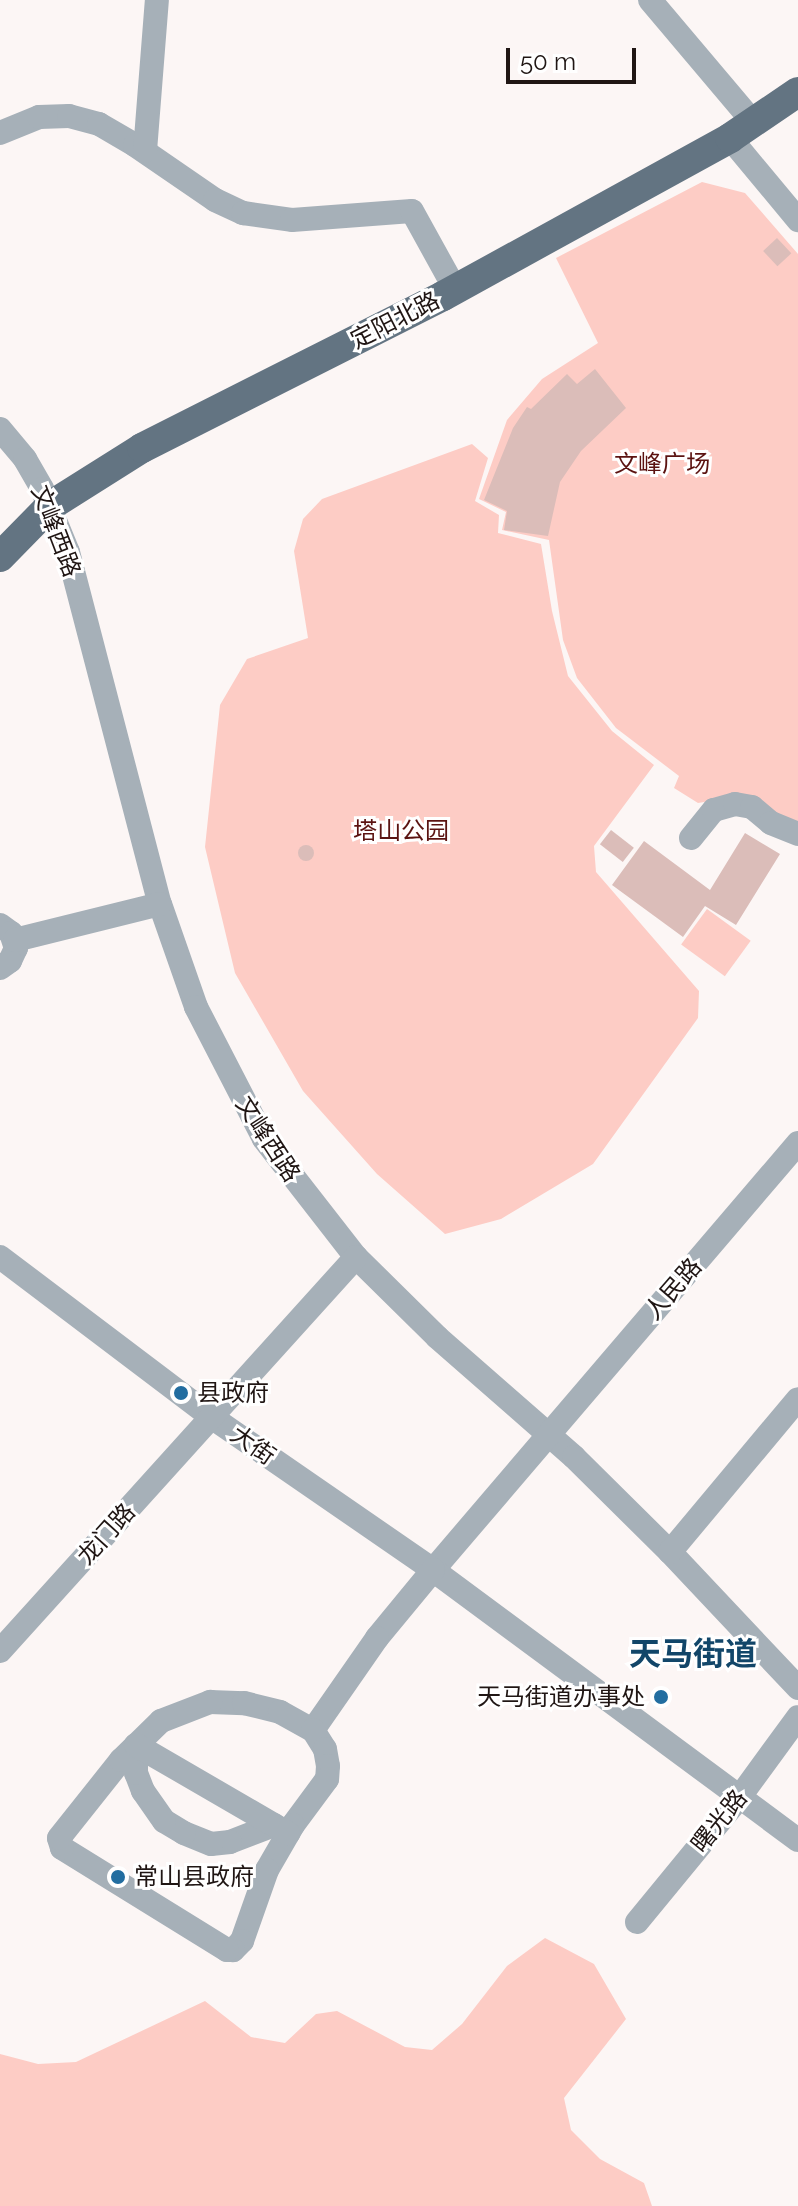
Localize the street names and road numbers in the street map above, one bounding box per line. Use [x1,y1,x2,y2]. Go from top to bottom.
street label: 定阳北路 [346,285,444,355]
street label: 文峰西路 [25,481,87,581]
street label: 文峰西路 [230,1091,306,1187]
street label: 人民路 [639,1252,707,1326]
street label: 大街 [225,1419,281,1471]
street label: 龙门路 [71,1498,141,1570]
street label: 曙光路 [685,1784,753,1858]

